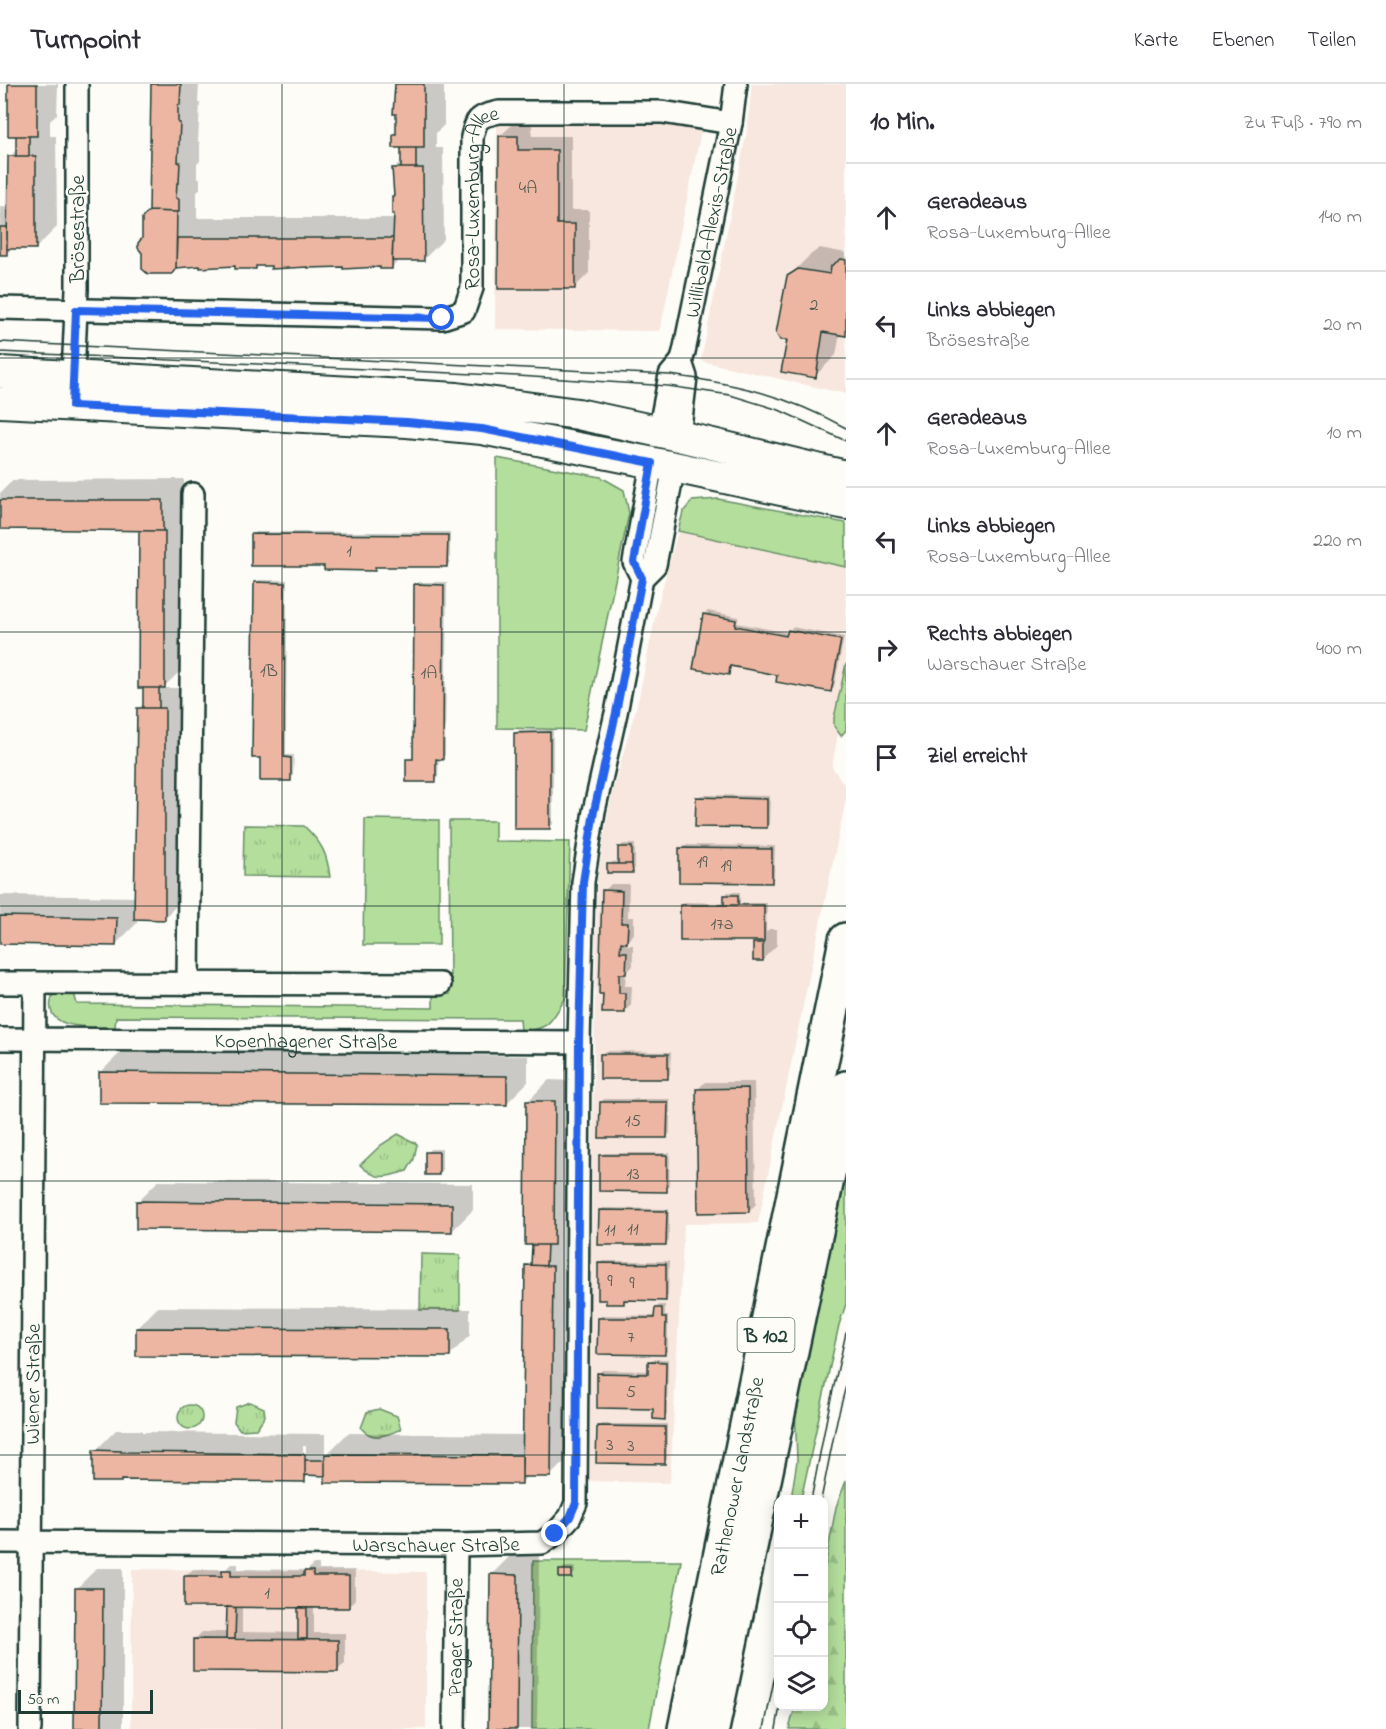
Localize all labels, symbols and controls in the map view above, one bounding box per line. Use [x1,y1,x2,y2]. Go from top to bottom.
text: Turnpoint [30,21,141,62]
text: Karte [1134,26,1178,56]
text: Ebenen [1211,26,1274,56]
text: Teilen [1307,26,1356,56]
street label: Rosa-Luxemburg-Allee [459,99,503,290]
text: 10 Min. [870,104,935,142]
text: Zu Fuß · 790 m [1243,109,1362,138]
street label: Willibald-Alexis-Straße [678,124,747,321]
street label: Brösestraße [64,175,94,284]
house number: 4A [519,176,537,202]
text: Geradeaus [927,187,1027,219]
icon: ahead [870,201,903,234]
text: 140 m [1318,203,1362,232]
text: Rosa-Luxemburg-Allee [927,219,1111,248]
house number: 2 [810,293,819,319]
text: Links abbiegen [927,295,1055,327]
route start [428,304,454,330]
icon: left [870,309,903,342]
text: 20 m [1323,311,1362,340]
text: Brösestraße [927,327,1030,356]
text: Geradeaus [927,403,1027,435]
icon: ahead [870,417,903,450]
text: 10 m [1326,419,1362,448]
text: Rosa-Luxemburg-Allee [927,435,1111,464]
text: Links abbiegen [927,511,1055,543]
icon: left [870,525,903,558]
text: 220 m [1313,527,1362,556]
house number: 1 [346,539,352,565]
text: Rosa-Luxemburg-Allee [927,543,1111,572]
text: Rechts abbiegen [927,619,1072,651]
icon: right [870,633,903,666]
text: 400 m [1316,635,1362,664]
text: Warschauer Straße [927,651,1086,680]
house number: 1B [260,659,278,685]
house number: 1A [421,661,437,687]
icon: arrive [870,741,903,774]
text: Ziel erreicht [927,741,1027,773]
house number: 19 [696,850,708,876]
house number: 19 [720,854,732,880]
house number: 17a [711,912,733,938]
street label: Kopenhagener Straße [214,1027,398,1060]
house number: 15 [625,1109,641,1135]
house number: 13 [626,1162,640,1188]
house number: 11 [627,1217,639,1243]
house number: 11 [604,1218,616,1244]
house number: 9 [607,1269,613,1295]
house number: 9 [629,1271,635,1297]
road number: B 102 [738,1318,795,1352]
street label: Wiener Straße [19,1323,50,1445]
house number: 7 [627,1325,635,1351]
street label: Rathenower Landstraße [704,1374,774,1579]
house number: 5 [626,1380,636,1406]
house number: 3 [606,1433,614,1459]
house number: 3 [627,1434,635,1460]
map controls [774,1495,828,1711]
button: + [774,1495,828,1549]
route end [541,1520,567,1546]
street label: Warschauer Straße [352,1531,521,1562]
button: − [774,1549,828,1603]
street label: Prager Straße [441,1577,474,1696]
house number: 1 [264,1581,270,1607]
button: locate [774,1603,828,1657]
button: layers [774,1657,828,1711]
scale bar [18,1687,153,1714]
text: 50 m [27,1688,59,1712]

